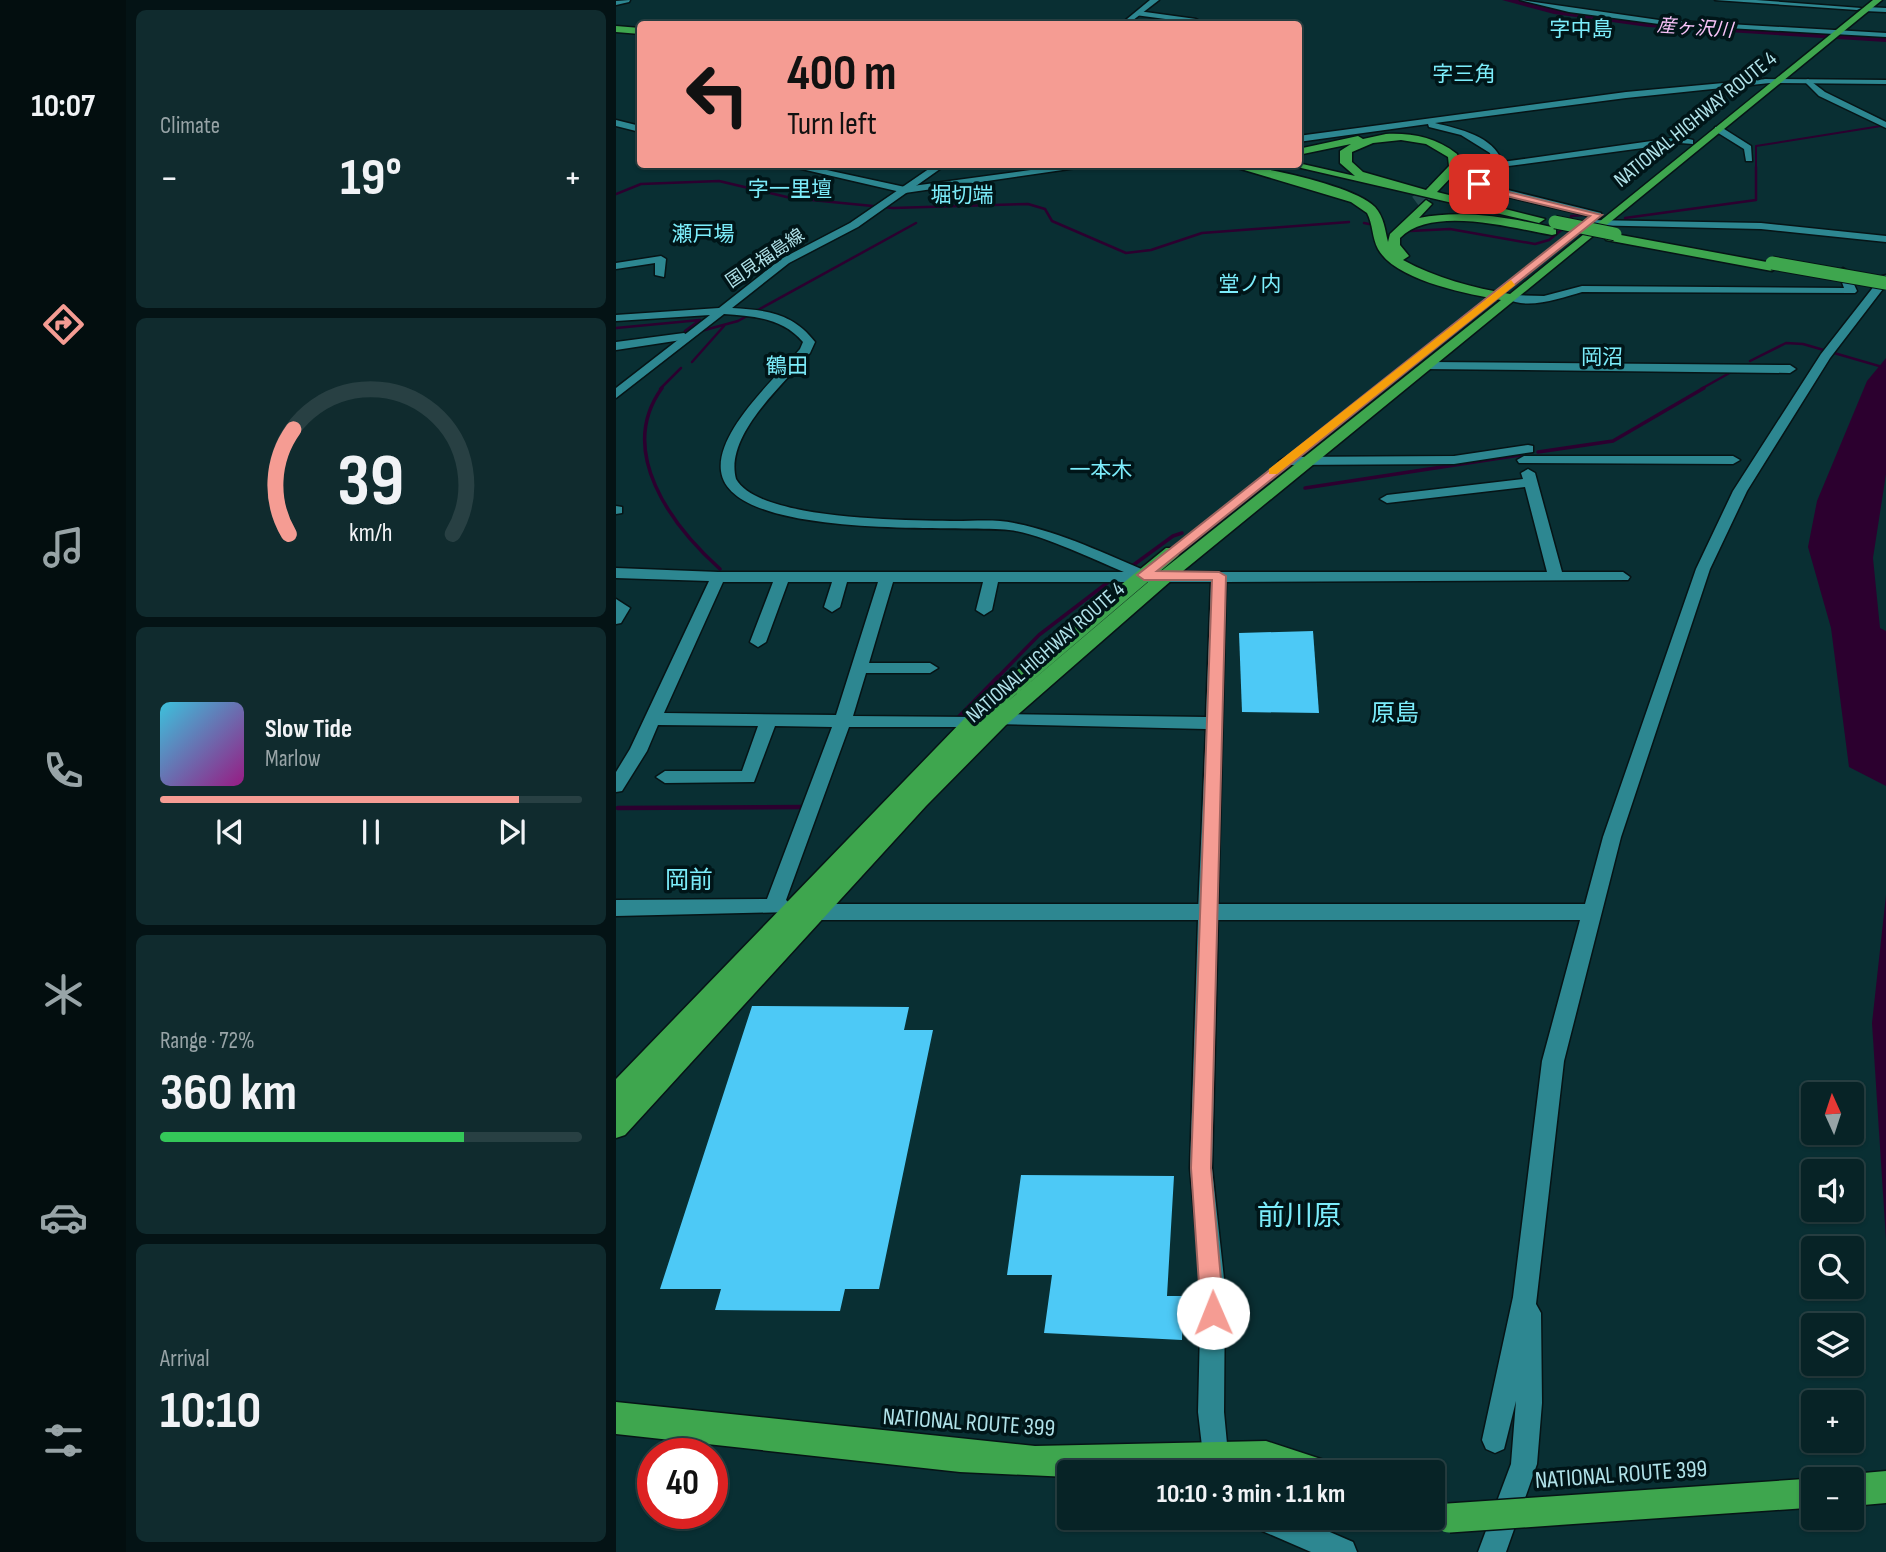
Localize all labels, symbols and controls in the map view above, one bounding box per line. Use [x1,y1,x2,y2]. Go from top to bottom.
water label: 産ヶ沢川 [1656,14,1736,43]
district label: 字中島 [1550,17,1613,42]
text: 400 m [787,45,897,104]
street label: NATIONAL HIGHWAY ROUTE 4 [1609,46,1782,193]
icon: left [672,49,763,140]
district label: 字三角 [1433,62,1496,87]
text: 10:07 [31,87,95,126]
text: Turn left [787,105,877,144]
text: Climate [160,112,220,140]
text: 19° [340,147,402,210]
pin [1449,154,1509,214]
text: − [160,156,179,201]
text: + [563,156,582,201]
icon: arrive [1460,165,1498,203]
district label: 字一里壇 [748,177,832,202]
district label: 堀切端 [931,183,994,208]
district label: 瀬戸場 [672,222,735,247]
street label: 国見福島線 [722,225,808,292]
district label: 堂ノ内 [1219,272,1282,297]
icon: directions [39,300,88,349]
district label: 岡沼 [1581,345,1623,370]
district label: 鶴田 [766,354,808,379]
text: 39 [337,438,405,526]
district label: 一本木 [1070,458,1133,483]
text: km/h [349,517,393,548]
icon: music [39,523,88,572]
street label: NATIONAL HIGHWAY ROUTE 4 [961,577,1130,728]
district label: 原島 [1371,699,1419,728]
text: Slow Tide [265,714,352,745]
text: Marlow [265,745,321,773]
icon: phone [39,746,88,795]
icon: previous [211,813,249,851]
icon: pause [352,813,390,851]
icon: next [493,813,531,851]
district label: 岡前 [665,866,713,895]
icon: climate [39,970,88,1019]
text: Range · 72% [160,1027,255,1055]
text: 360 km [160,1062,297,1125]
north arrow [1801,1082,1864,1144]
map controls [1801,1082,1864,1530]
button: sound [1801,1159,1864,1222]
icon: car [39,1193,88,1242]
district label: 前川原 [1257,1200,1341,1233]
button: search [1801,1236,1864,1299]
position arrow [1176,1276,1250,1350]
button: layers [1801,1313,1864,1376]
text: Arrival [160,1345,209,1373]
text: 10:10 [160,1380,261,1443]
button: + [1801,1390,1864,1453]
street label: NATIONAL ROUTE 399 [882,1402,1056,1443]
icon: filters [39,1416,88,1465]
speed limit sign: 40 [637,1438,728,1529]
street label: NATIONAL ROUTE 399 [1534,1454,1708,1495]
button: − [1801,1467,1864,1530]
text: 10:10 · 3 min · 1.1 km [1157,1479,1345,1510]

